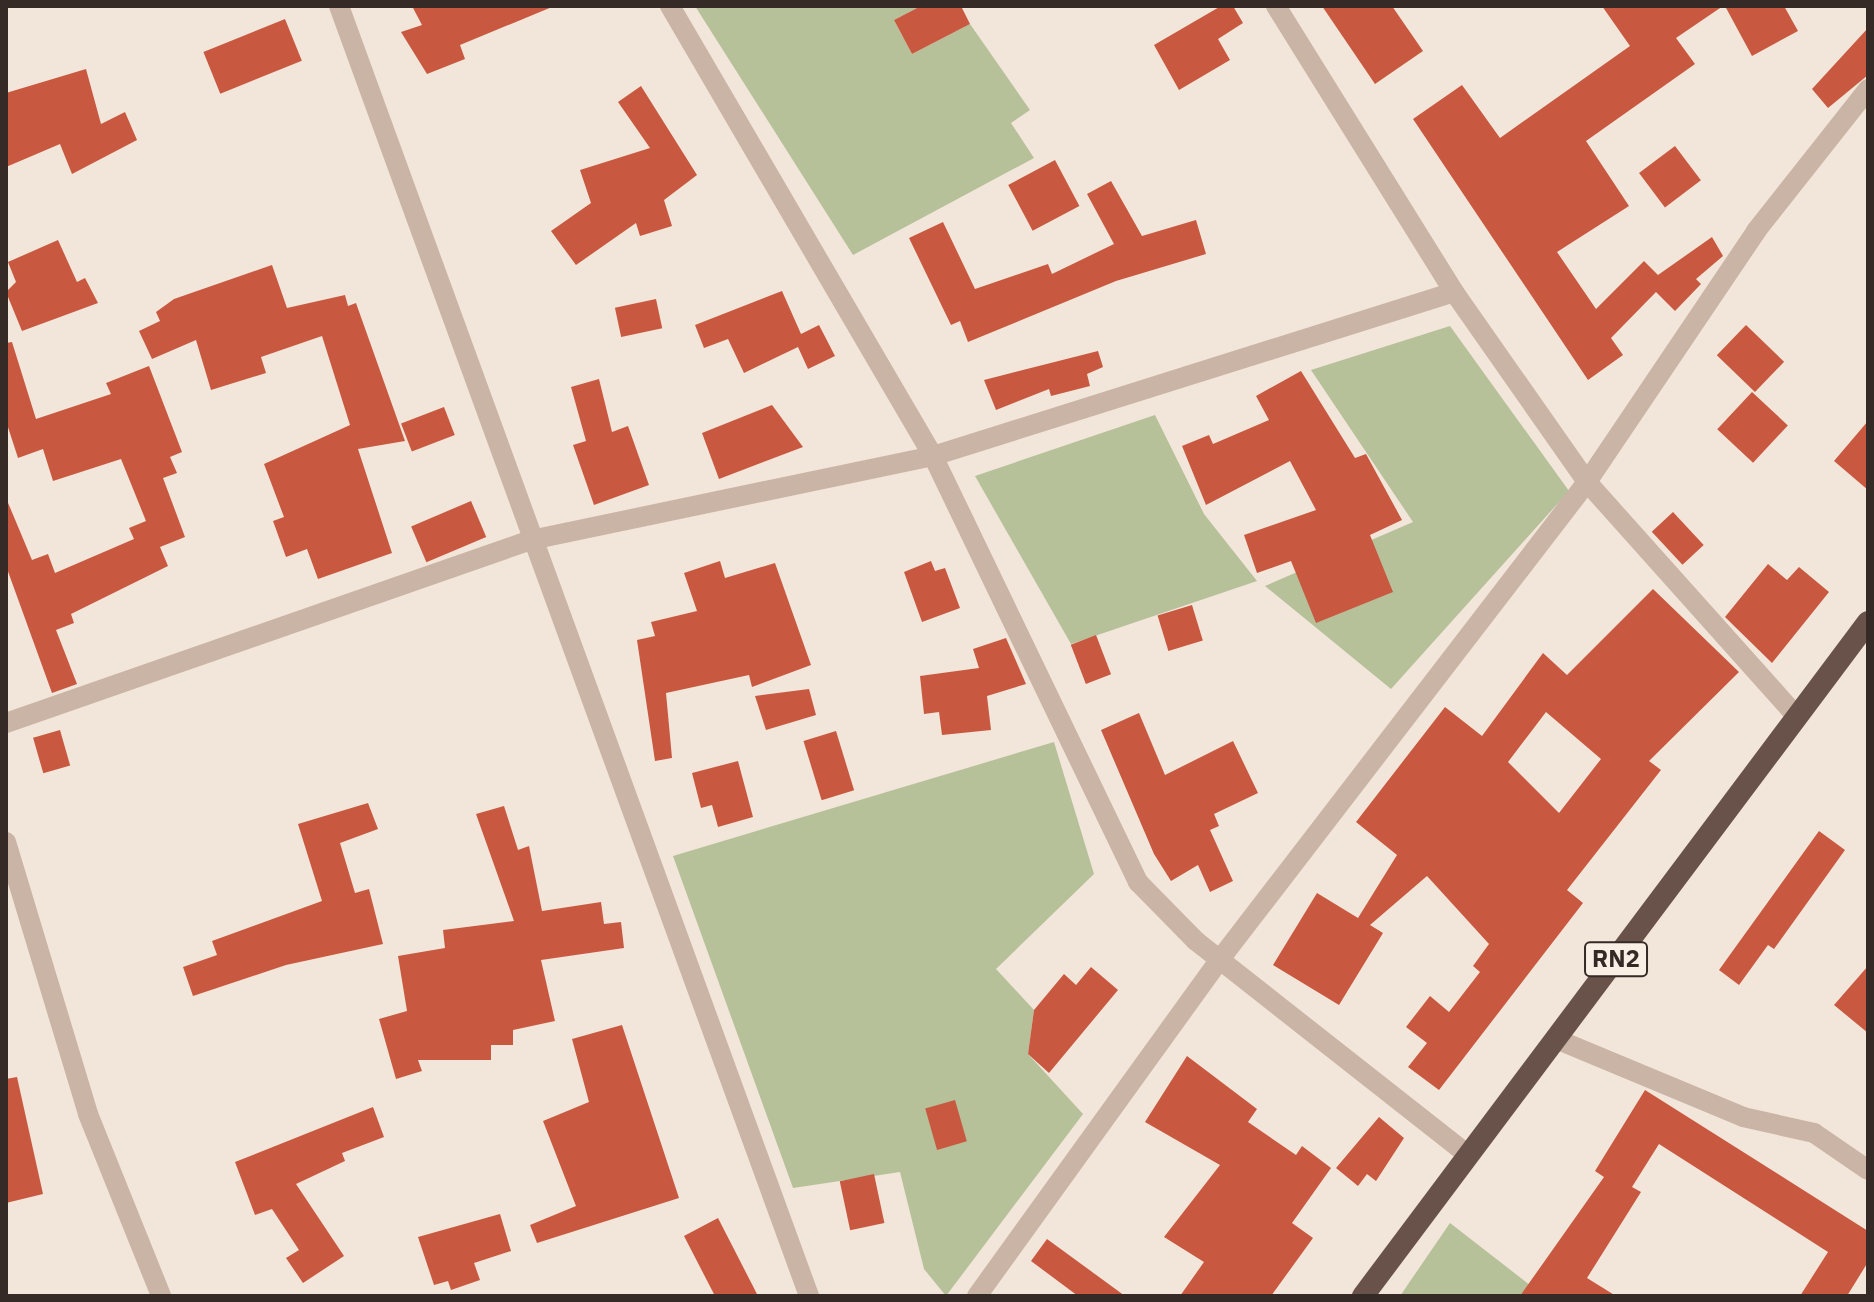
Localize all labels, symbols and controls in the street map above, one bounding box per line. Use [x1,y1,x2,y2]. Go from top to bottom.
road number: RN2 [1584,939,1648,979]

